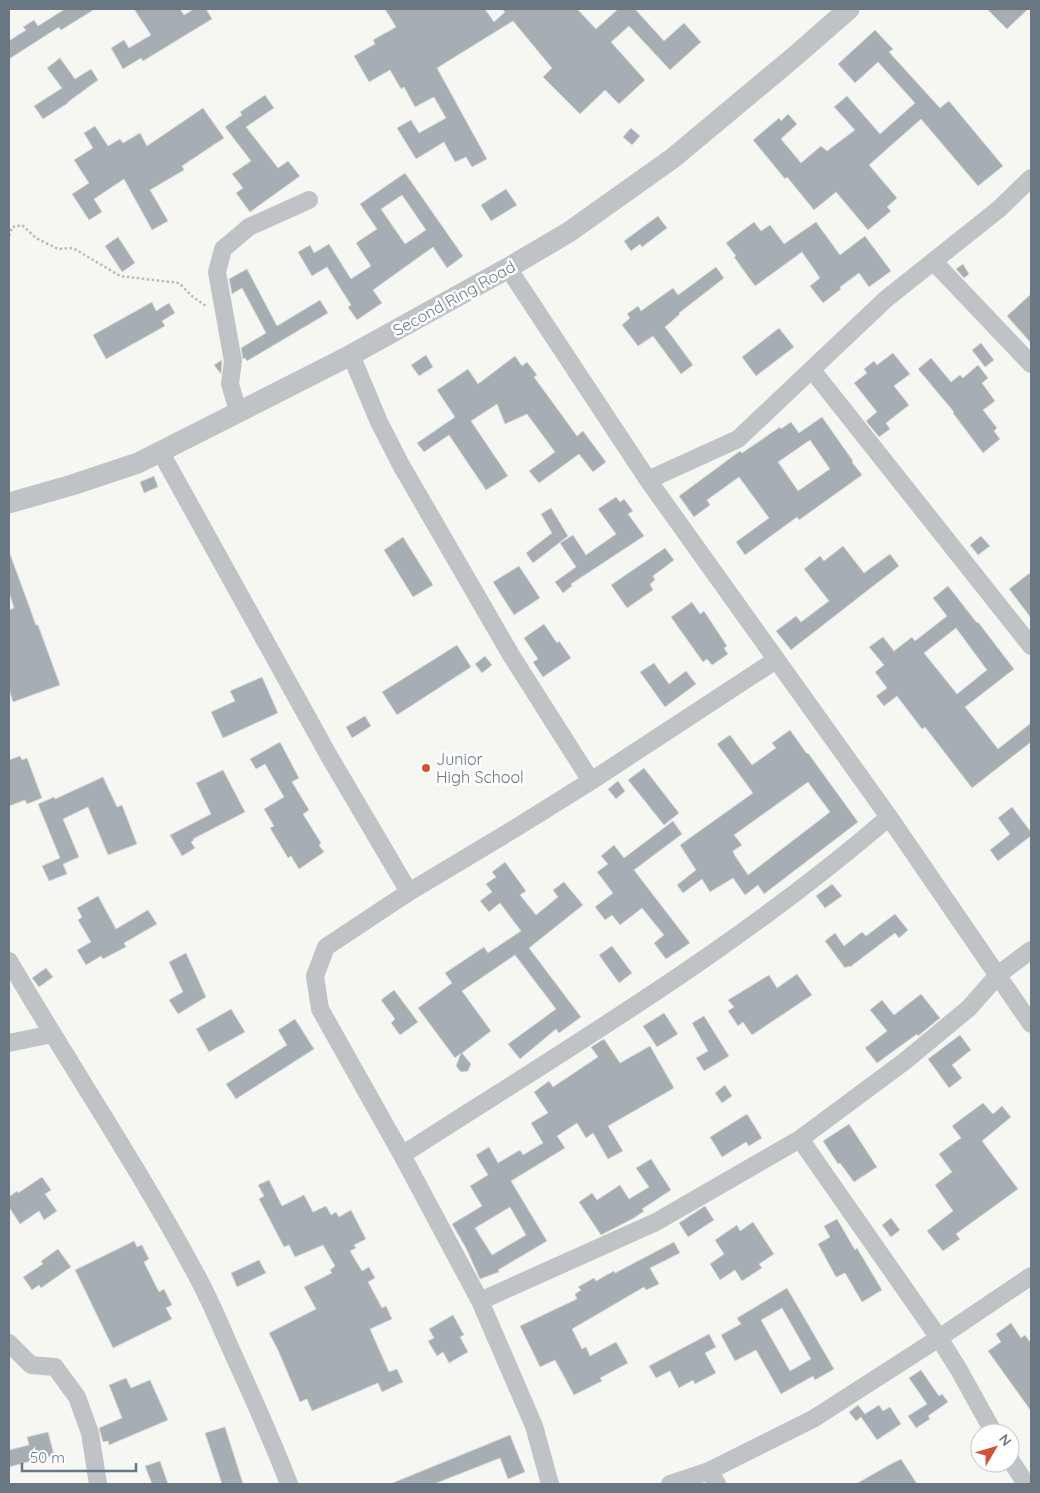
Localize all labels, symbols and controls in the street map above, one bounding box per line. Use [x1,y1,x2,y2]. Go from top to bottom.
street label: Second Ring Road [389,256,519,340]
place label: Junior High School [436,749,524,787]
marker: Junior High School [420,762,432,774]
north arrow [970,1423,1020,1473]
text: N [995,1430,1016,1450]
scale bar [22,1440,136,1472]
text: 50 m [30,1448,65,1467]

